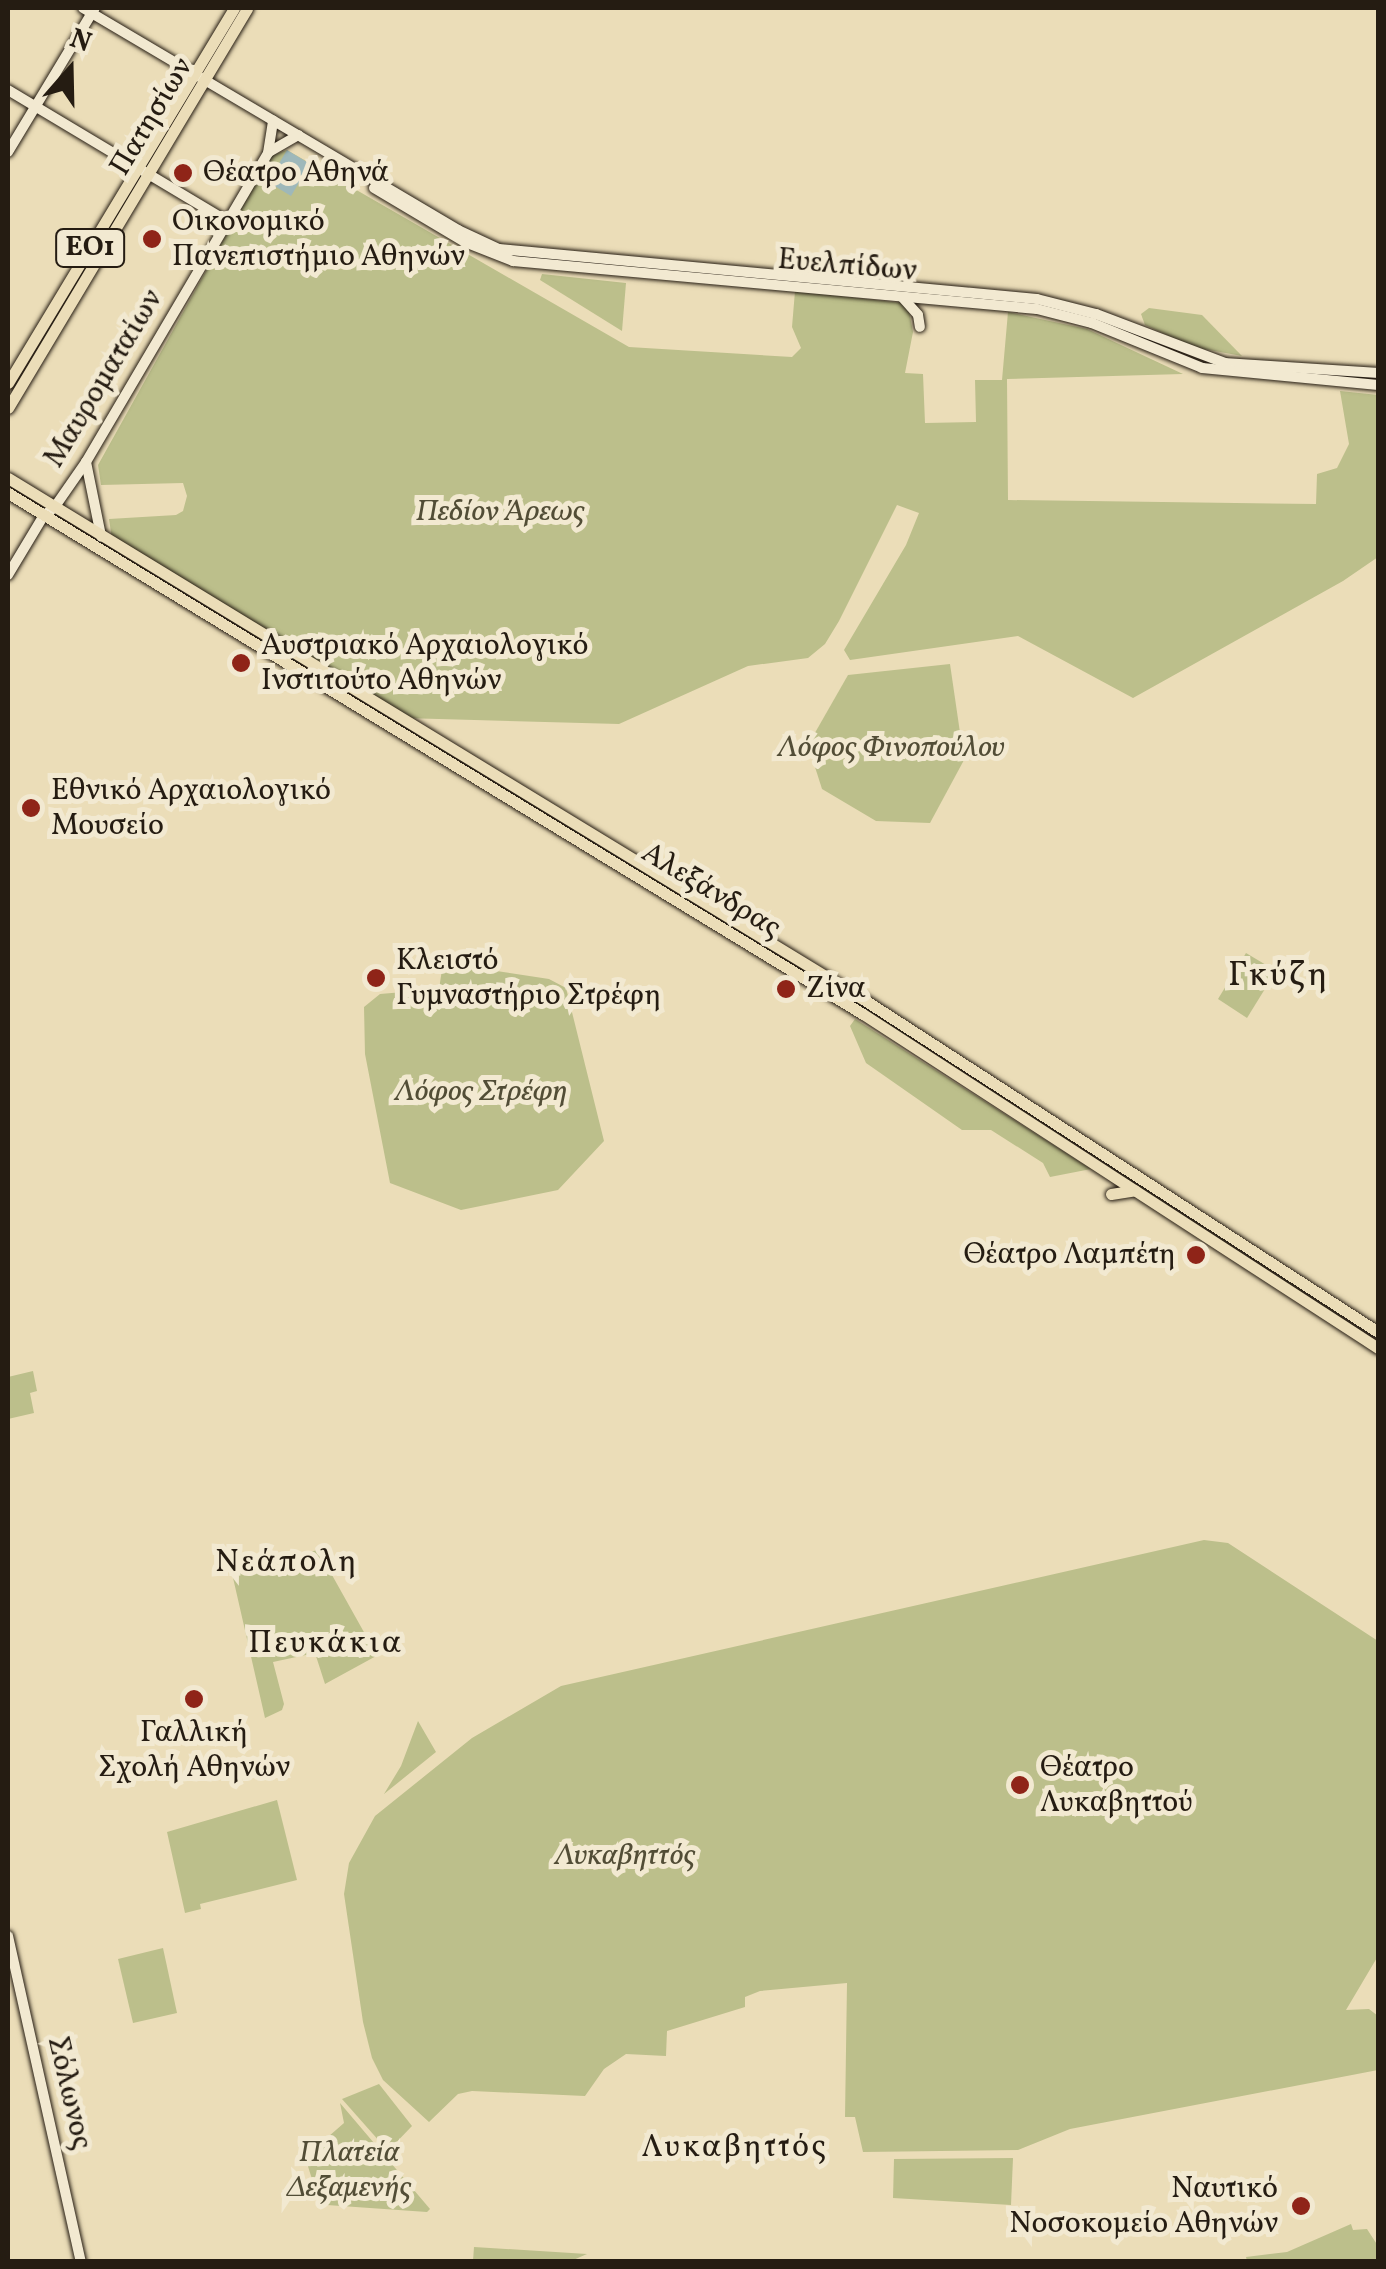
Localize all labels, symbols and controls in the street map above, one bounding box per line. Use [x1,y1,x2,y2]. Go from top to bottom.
north arrow [20,20,120,120]
text: N [64,20,97,63]
street label: Πατησίων [103,52,201,182]
place label: Θέατρο Αθηνά [203,155,389,191]
marker: Θέατρο Αθηνά [172,162,194,184]
place label: Οικονομικό Πανεπιστήμιο Αθηνών [172,204,465,274]
road number: ΕΟ1 [55,225,125,271]
marker: Οικονομικό Πανεπιστήμιο Αθηνών [141,228,163,250]
street label: Ευελπίδων [776,242,918,290]
street label: Μαυροματαίων [37,284,171,474]
park label: Πεδίον Άρεως [415,494,585,530]
place label: Αυστριακό Αρχαιολογικό Ινστιτούτο Αθηνών [261,628,589,698]
marker: Αυστριακό Αρχαιολογικό Ινστιτούτο Αθηνών [230,652,252,674]
park label: Λόφος Φινοπούλου [777,730,1005,766]
place label: Εθνικό Αρχαιολογικό Μουσείο [51,773,331,844]
marker: Εθνικό Αρχαιολογικό Μουσείο [20,797,42,819]
street label: Αλεξάνδρας [635,835,787,947]
place label: Κλειστό Γυμναστήριο Στρέφη [396,943,661,1014]
district label: Γκύζη [1228,955,1330,997]
marker: Κλειστό Γυμναστήριο Στρέφη [365,967,387,989]
place label: Ζίνα [806,971,866,1007]
marker: Ζίνα [775,978,797,1000]
park label: Λόφος Στρέφη [394,1074,568,1110]
place label: Θέατρο Λαμπέτη [963,1237,1176,1273]
marker: Θέατρο Λαμπέτη [1185,1244,1207,1266]
district label: Νεάπολη [215,1544,359,1582]
district label: Πευκάκια [248,1625,404,1663]
marker: Γαλλική Σχολή Αθηνών [183,1688,205,1710]
place label: Γαλλική Σχολή Αθηνών [98,1715,290,1786]
place label: Θέατρο Λυκαβηττού [1040,1750,1193,1820]
marker: Θέατρο Λυκαβηττού [1009,1774,1031,1796]
park label: Λυκαβηττός [555,1838,695,1874]
street label: Σόλωνος [38,2033,100,2153]
district label: Λυκαβηττός [642,2129,828,2167]
park label: Πλατεία Δεξαμενής [287,2135,411,2206]
place label: Ναυτικό Νοσοκομείο Αθηνών [1009,2171,1278,2242]
marker: Ναυτικό Νοσοκομείο Αθηνών [1288,2193,1314,2219]

